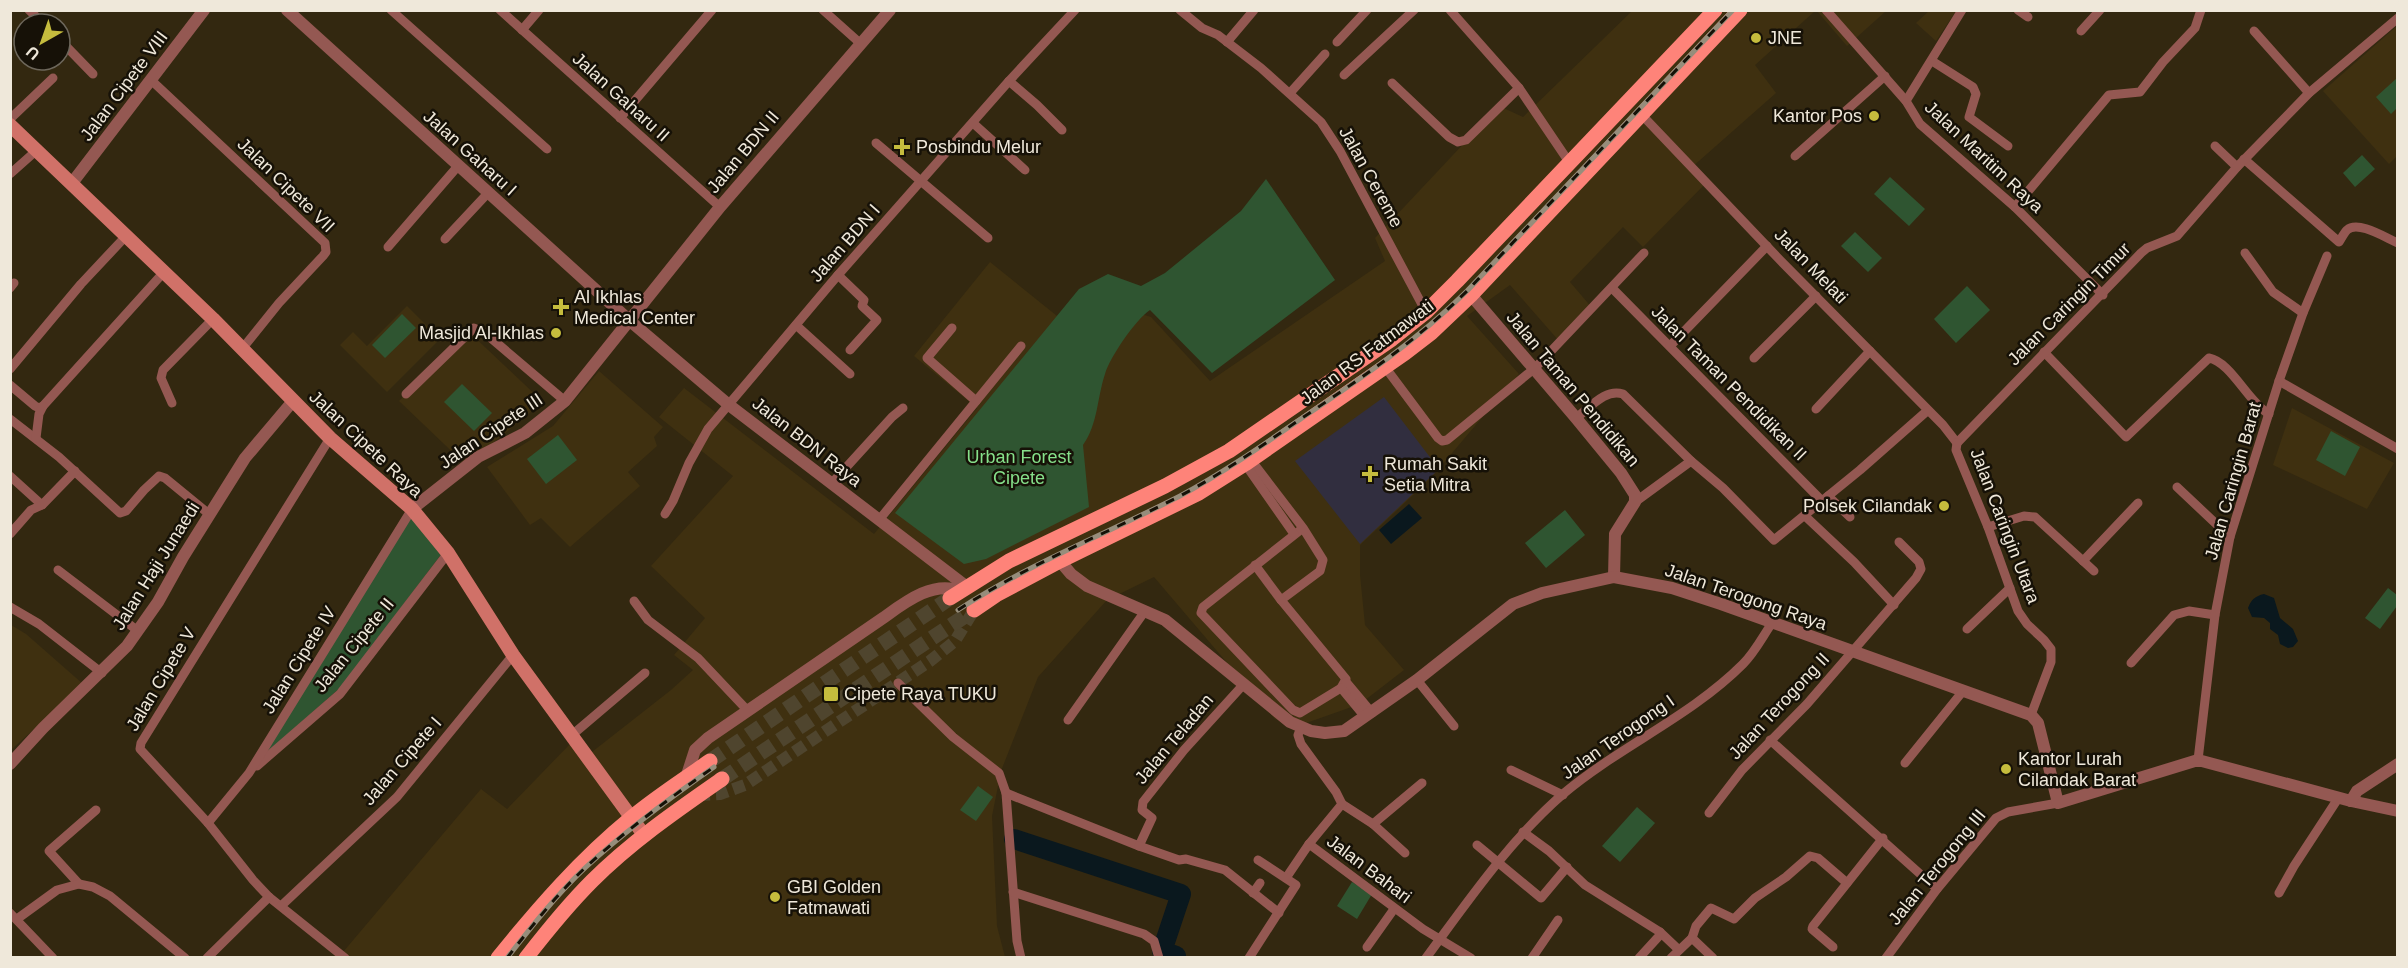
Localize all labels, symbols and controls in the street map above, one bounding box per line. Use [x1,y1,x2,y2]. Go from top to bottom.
north arrow [12,12,72,72]
street label: Jalan Cipete VIII [76,27,172,145]
place label: JNE [1768,28,1802,48]
marker: JNE [1749,31,1763,45]
text: U [23,43,43,63]
street label: Jalan Gaharu II [569,48,673,146]
street label: Jalan Maritim Raya [1921,97,2048,218]
street label: Jalan Gaharu I [419,106,521,200]
place label: Kantor Pos [1773,106,1862,126]
street label: Jalan BDN II [703,107,783,197]
marker: Kantor Pos [1867,109,1881,123]
street label: Jalan Cereme [1335,123,1407,231]
street label: Jalan Cipete VII [233,134,339,236]
place label: Posbindu Melur [916,137,1041,157]
marker: Posbindu Melur [893,138,911,156]
street label: Jalan BDN I [806,200,884,286]
street label: Jalan Melati [1770,225,1852,307]
street label: Jalan Caringin Timur [2004,239,2134,369]
place label: Al Ikhlas Medical Center [574,287,695,328]
street label: Jalan RS Fatmawati [1297,296,1437,408]
marker: Al Ikhlas Medical Center [552,298,570,316]
street label: Jalan Taman Pendidikan II [1647,301,1811,465]
street label: Jalan Taman Pendidikan [1502,308,1644,470]
place label: Masjid Al-Ikhlas [419,323,544,343]
marker: Masjid Al-Ikhlas [549,326,563,340]
street label: Jalan Cipete Raya [305,387,427,502]
street label: Jalan Cipete III [436,389,546,473]
street label: Jalan BDN Raya [748,393,866,491]
street label: Jalan Caringin Barat [2201,400,2265,562]
street label: Jalan Caringin Utara [1966,446,2044,607]
park label: Urban Forest Cipete [966,447,1072,488]
place label: Rumah Sakit Setia Mitra [1384,454,1487,495]
marker: Rumah Sakit Setia Mitra [1361,465,1379,483]
place label: Polsek Cilandak [1803,496,1933,516]
street label: Jalan Haji Junaedi [109,498,203,634]
marker: Polsek Cilandak [1937,499,1951,513]
street label: Jalan Terogong Raya [1662,560,1830,634]
street label: Jalan Cipete II [310,594,398,696]
street label: Jalan Cipete IV [258,603,340,717]
street label: Jalan Cipete V [122,624,200,734]
street label: Jalan Terogong II [1725,649,1833,763]
place label: Cipete Raya TUKU [844,684,997,704]
marker: Cipete Raya TUKU [822,685,840,703]
street label: Jalan Teladan [1131,690,1217,788]
street label: Jalan Terogong I [1558,691,1678,783]
street label: Jalan Cipete I [358,713,446,809]
place label: Kantor Lurah Cilandak Barat [2018,749,2136,790]
marker: Kantor Lurah Cilandak Barat [1999,762,2013,776]
street label: Jalan Terogong III [1884,805,1990,929]
street label: Jalan Bahari [1323,831,1415,907]
place label: GBI Golden Fatmawati [787,877,881,918]
marker: GBI Golden Fatmawati [768,890,782,904]

